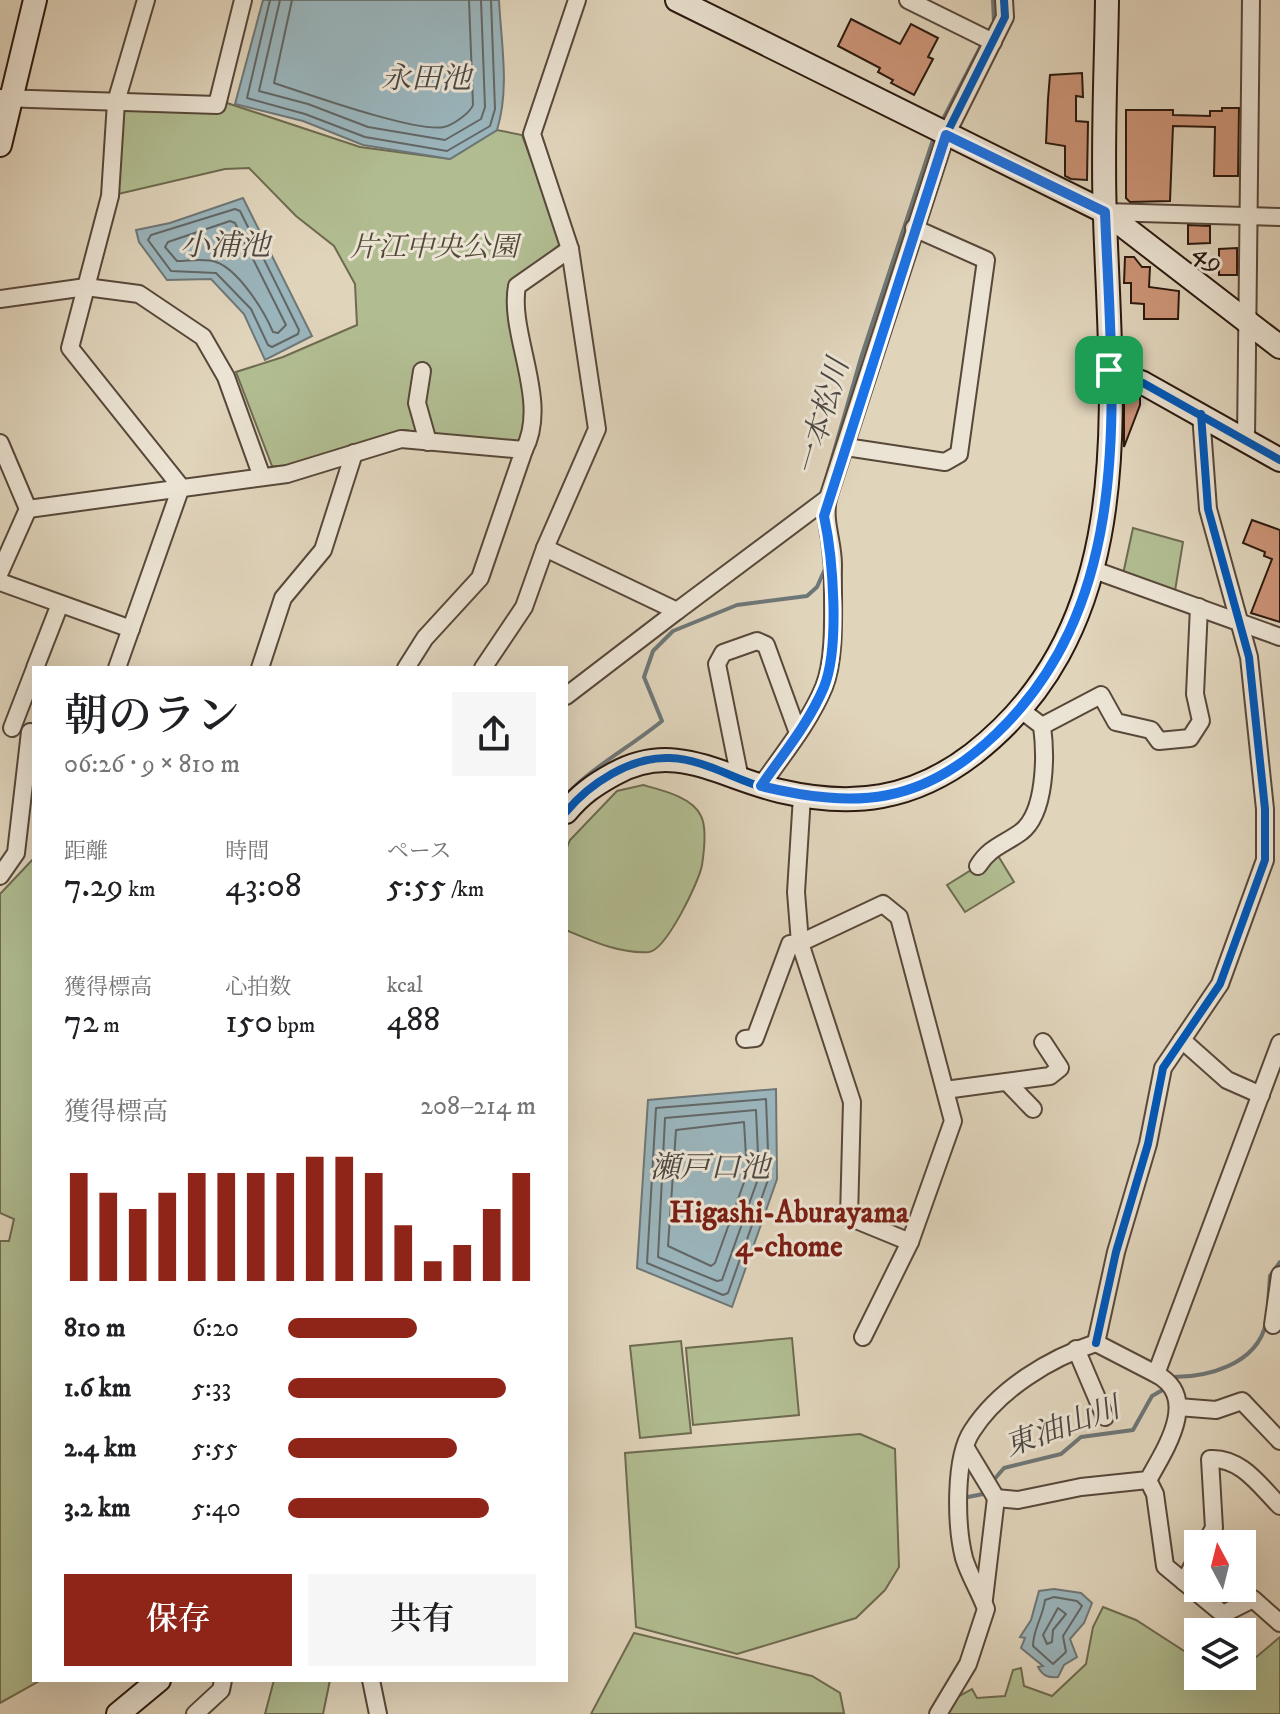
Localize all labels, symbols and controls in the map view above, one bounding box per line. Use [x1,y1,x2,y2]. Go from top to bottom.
water label: 永田池 [381,61,474,98]
water label: 小浦池 [180,228,273,265]
park label: 片江中央公園 [350,230,522,265]
street label: 49 [1186,234,1232,280]
pin [1075,336,1143,404]
icon: arrive [1087,348,1131,392]
water label: 一本松川 [789,352,859,480]
text: 朝のラン [64,690,240,745]
button: share [452,692,536,776]
text: 06:26 · 9 × 810 m [64,748,240,781]
text: 距離 [64,838,108,865]
text: 時間 [225,838,269,865]
text: ペース [387,838,452,865]
text: 7.29 [64,865,123,907]
text: 43:08 [225,865,302,907]
text: 5:55 [387,865,446,907]
text: km [123,876,156,903]
text: /km [446,876,484,903]
text: kcal [387,972,423,999]
text: 獲得標高 [64,974,152,1001]
text: 心拍数 [225,974,291,1001]
text: 488 [387,999,440,1041]
text: 72 [64,1001,99,1043]
text: 150 [225,1001,273,1043]
text: m [99,1012,120,1039]
text: bpm [273,1012,315,1039]
text: 208–214 m [420,1090,536,1123]
text: 獲得標高 [64,1096,168,1129]
water label: 瀬戸口池 [650,1150,773,1187]
district label: Higashi-Aburayama 4-chome [669,1195,910,1266]
text: 810 m [64,1312,126,1345]
text: 6:20 [192,1312,239,1345]
text: 1.6 km [64,1372,131,1405]
text: 5:33 [192,1372,231,1405]
water label: 東油山川 [1000,1388,1128,1465]
text: 2.4 km [64,1432,137,1465]
text: 5:55 [192,1432,238,1465]
text: 3.2 km [64,1492,131,1525]
text: 5:40 [192,1492,241,1525]
north arrow [1184,1530,1256,1602]
map controls [1184,1530,1256,1690]
button: 保存 [64,1574,292,1666]
button: 共有 [308,1574,536,1666]
button: layers [1184,1618,1256,1690]

